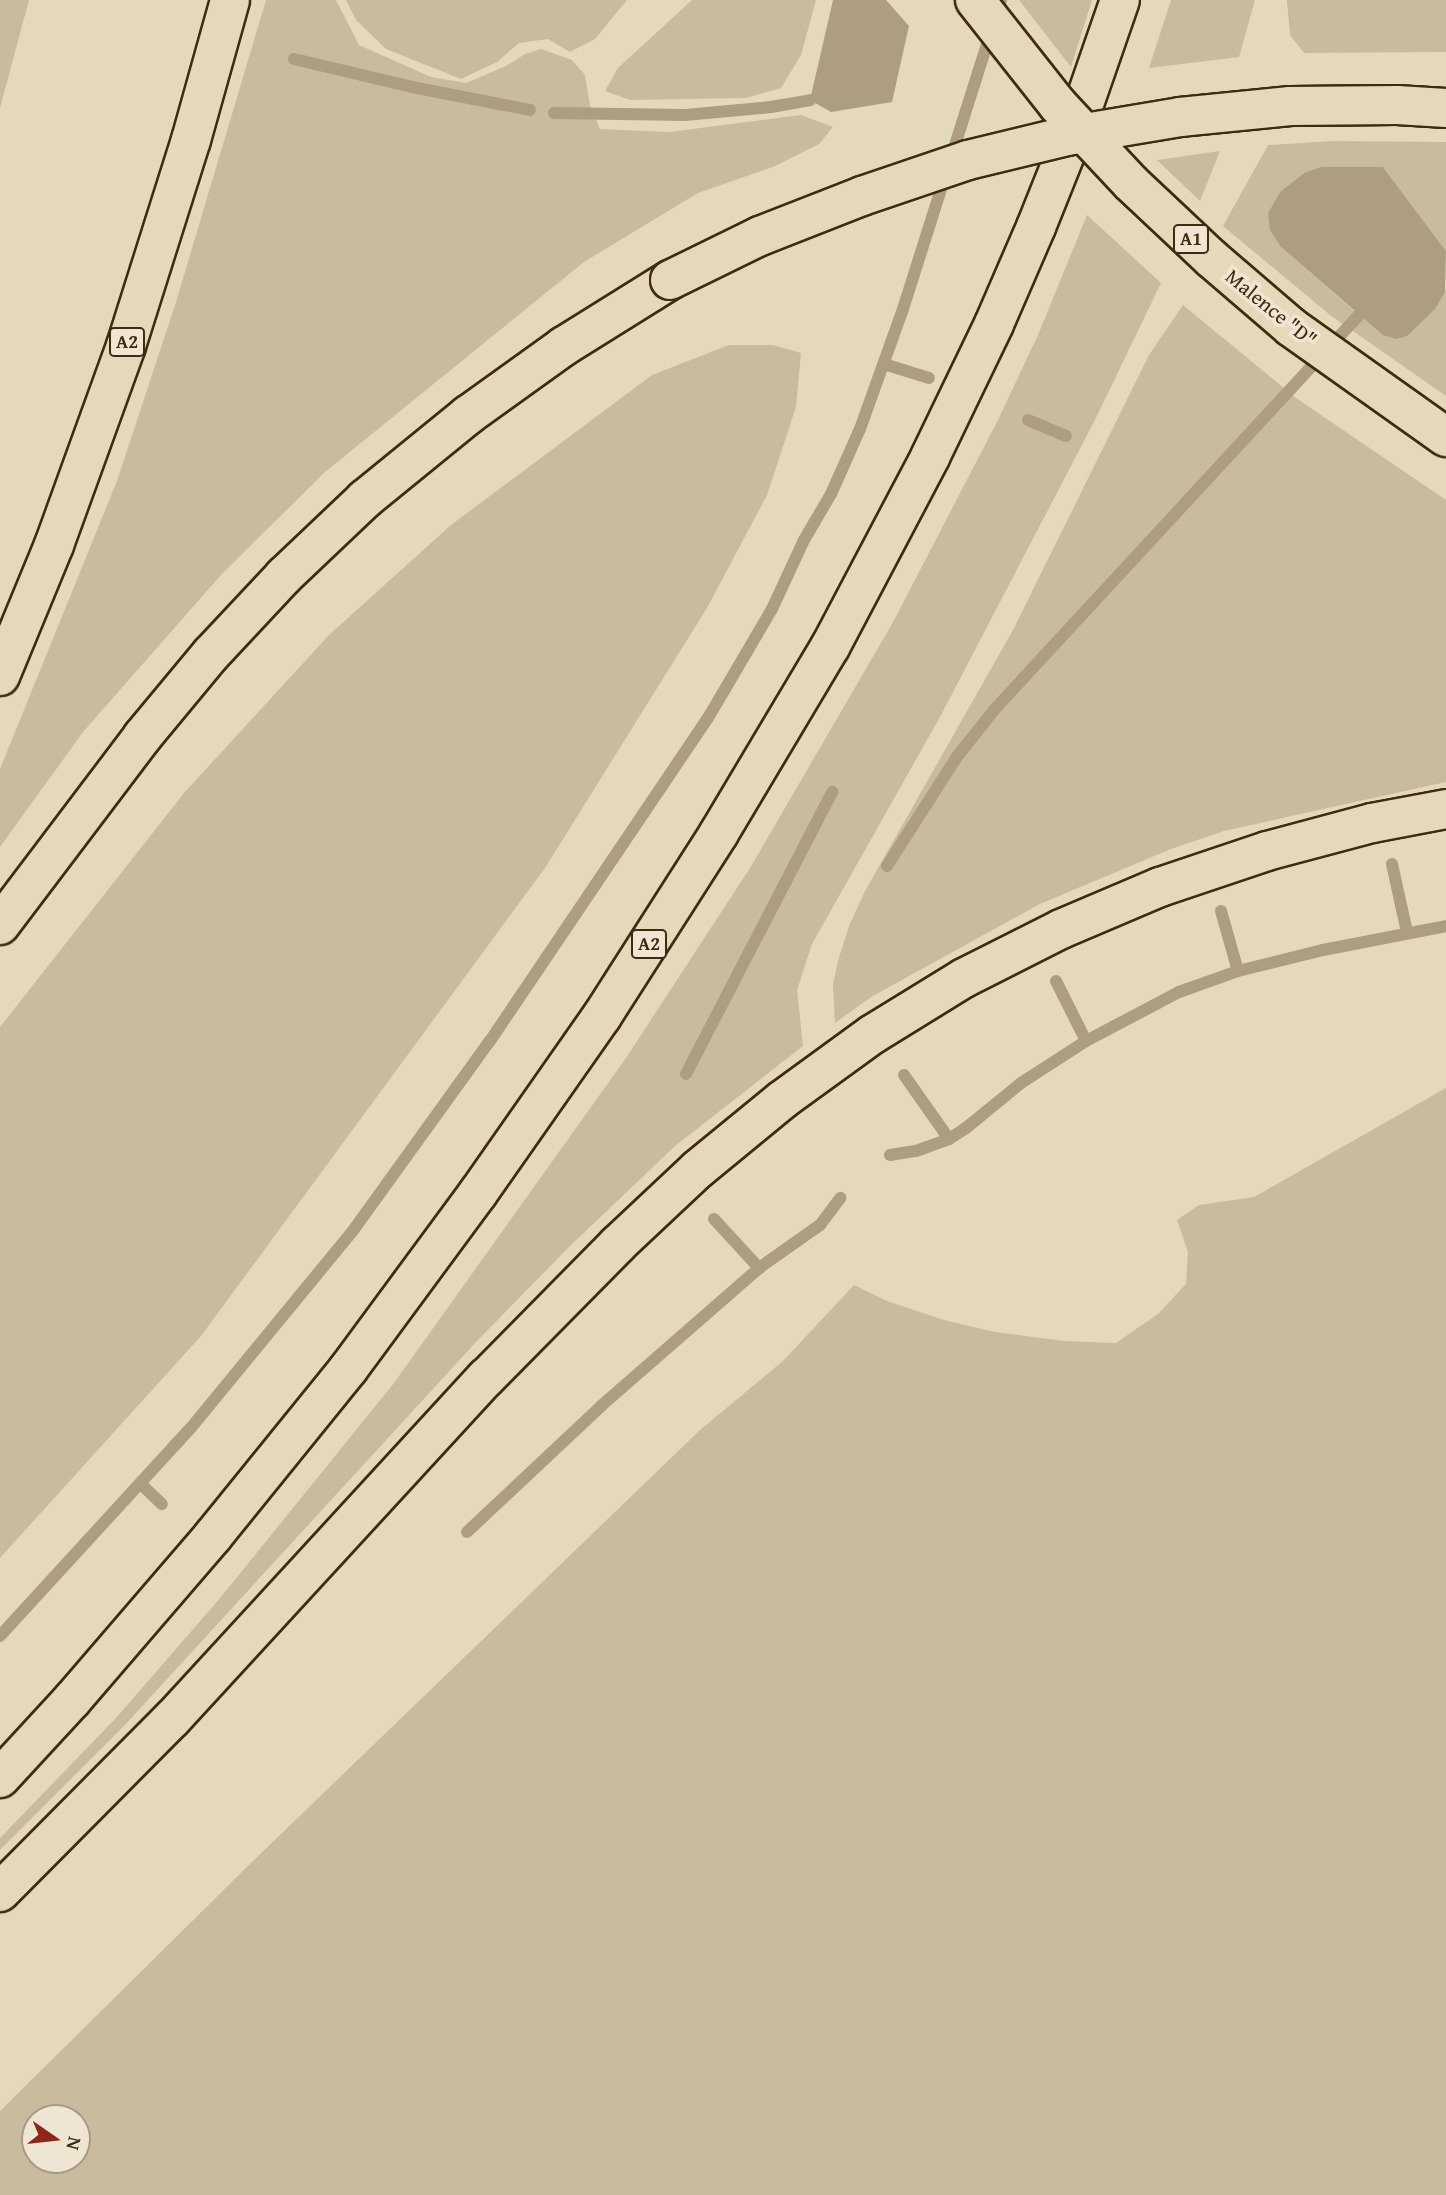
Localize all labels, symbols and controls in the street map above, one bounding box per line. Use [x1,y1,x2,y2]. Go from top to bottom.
road number: A1 [1172,224,1210,255]
street label: Malence "D" [1220,264,1322,352]
road number: A2 [108,326,146,358]
road number: A2 [630,928,668,960]
north arrow [21,2104,91,2174]
text: N [59,2134,90,2153]

